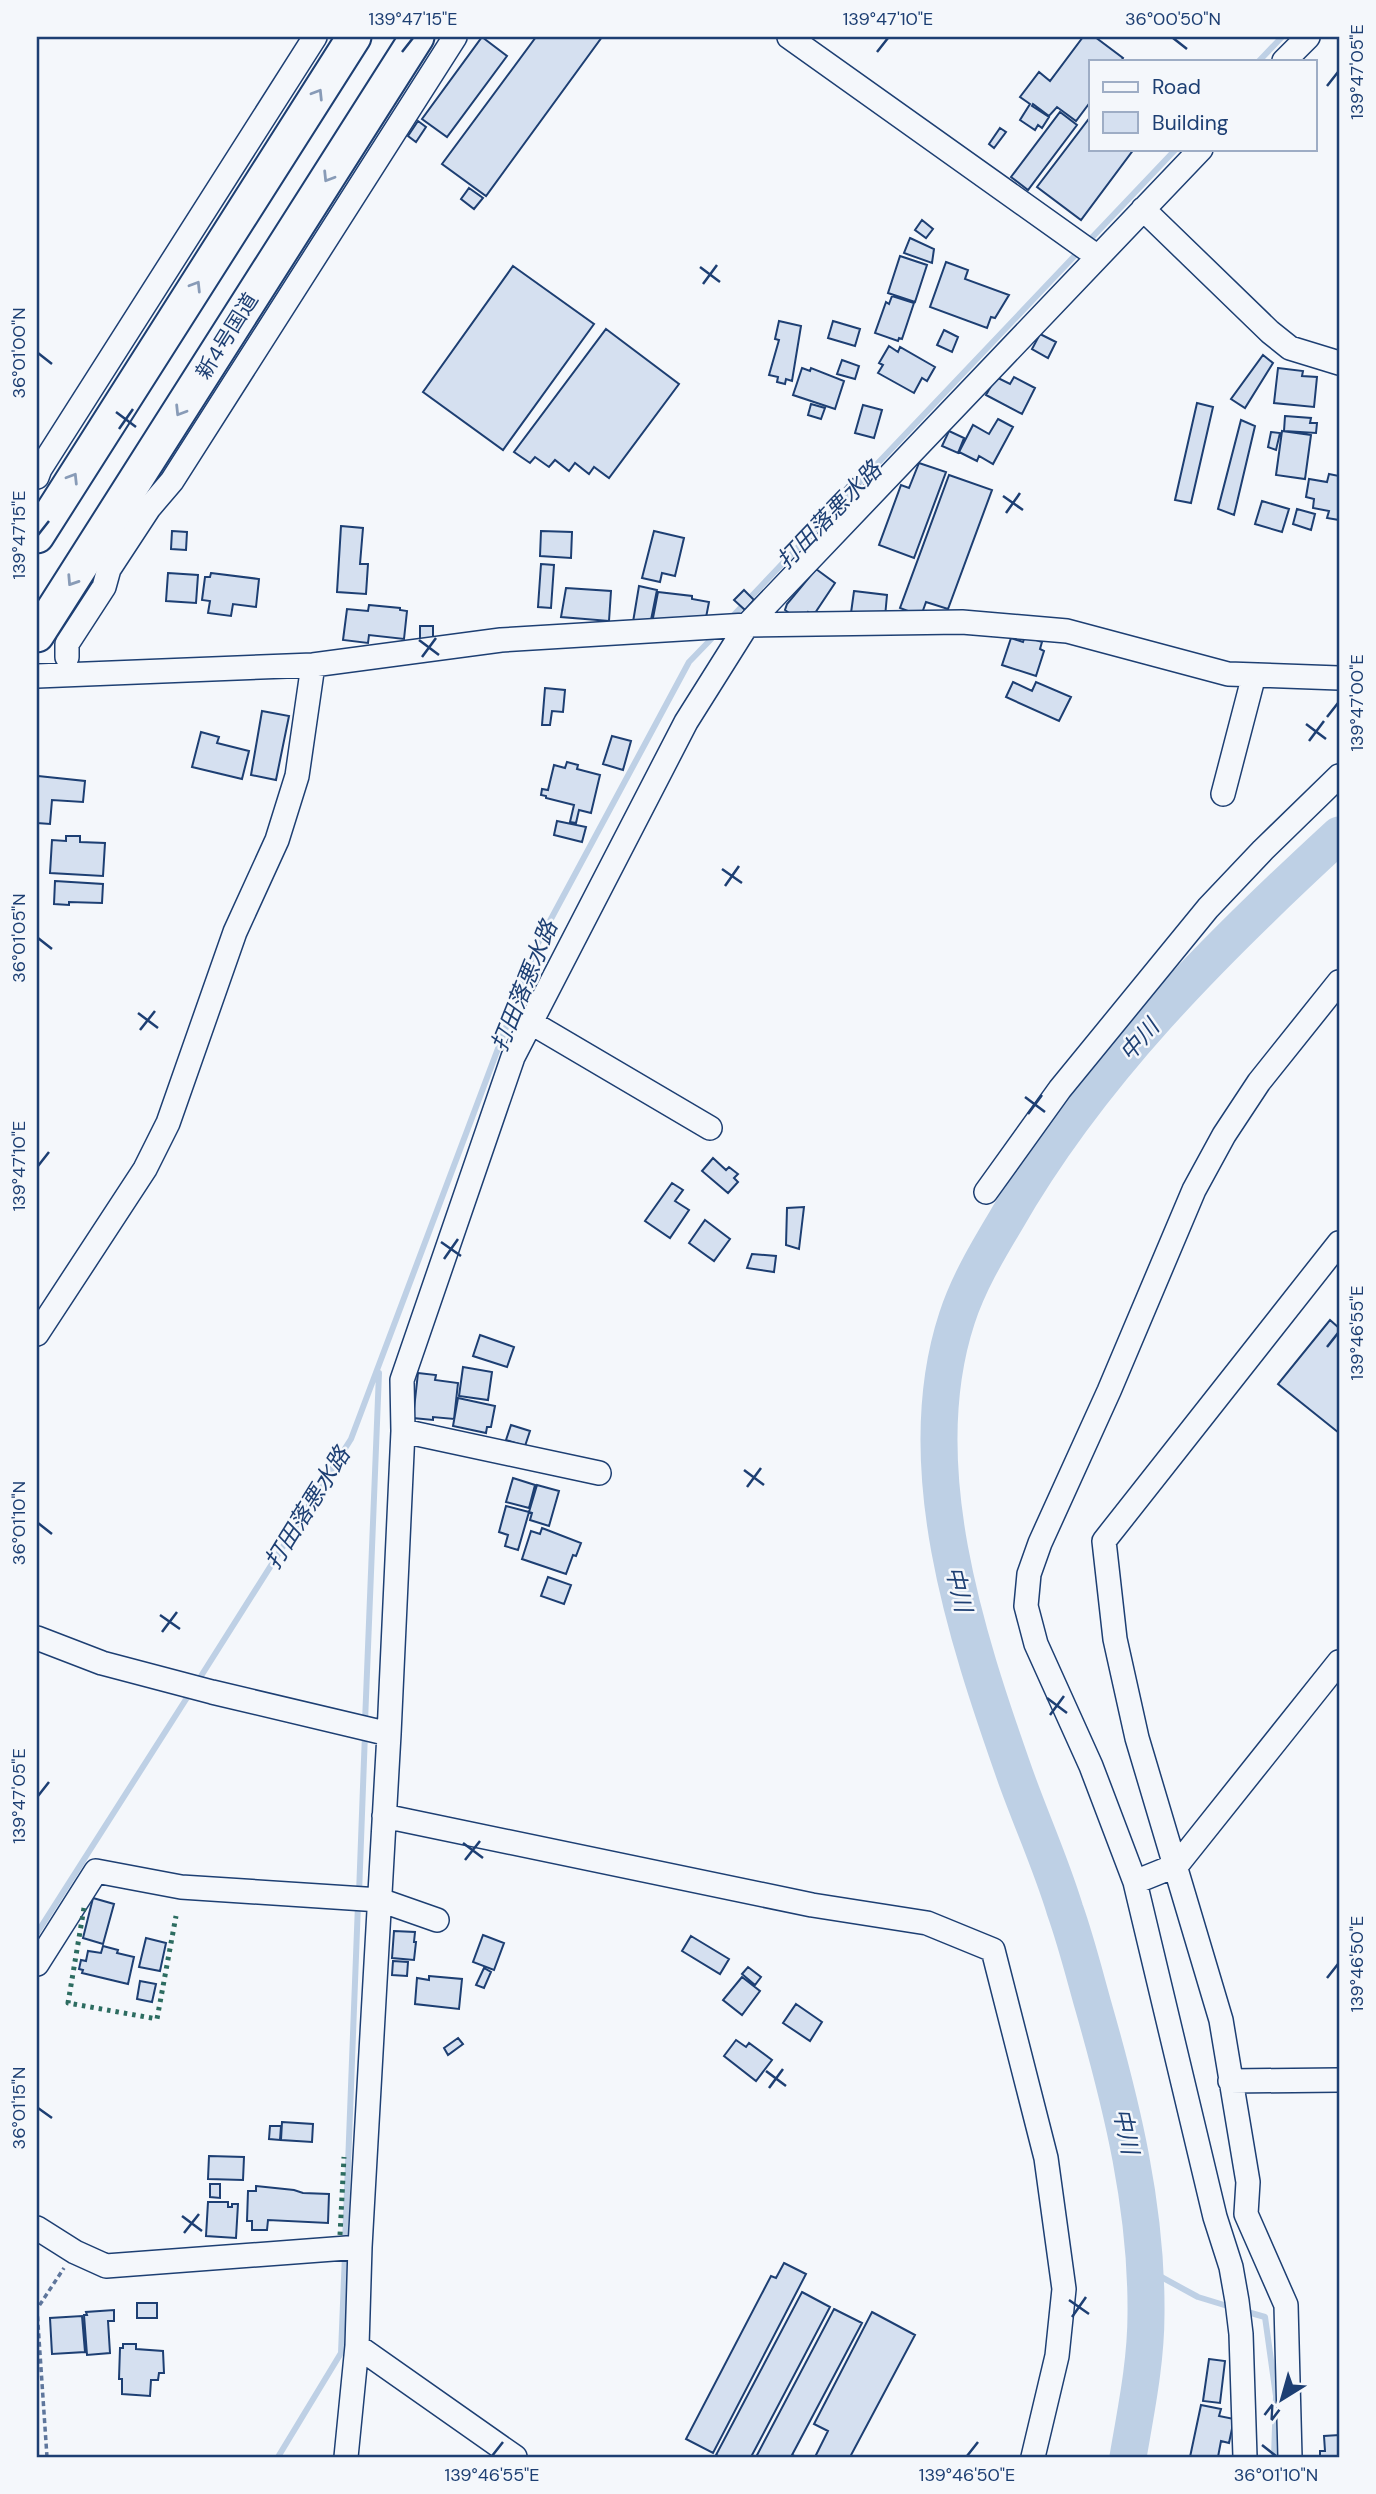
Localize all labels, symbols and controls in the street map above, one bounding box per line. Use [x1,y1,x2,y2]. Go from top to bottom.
text: 139°47'15"E [369,7,457,31]
text: 139°47'10"E [843,7,933,31]
text: 36°00'50"N [1125,7,1221,31]
text: 139°47'05"E [1345,24,1369,120]
legend [1089,60,1316,150]
text: Road [1152,73,1201,101]
one-way arrow [309,89,322,102]
text: Building [1152,109,1229,137]
one-way arrow [324,170,337,183]
one-way arrow [187,281,200,294]
street label: 新4号国道 [189,288,265,384]
text: 36°01'00"N [7,307,31,399]
one-way arrow [176,403,189,416]
water label: 打田落悪水路 [770,454,889,575]
one-way arrow [65,473,78,486]
text: 139°47'15"E [7,491,31,579]
one-way arrow [67,574,80,587]
text: 139°47'00"E [1345,654,1369,752]
text: 36°01'05"N [7,893,31,983]
water label: 打田落悪水路 [484,915,565,1056]
water label: 中川 [1113,1011,1167,1067]
text: 139°47'10"E [7,1121,31,1211]
text: 139°46'55"E [1345,1286,1369,1380]
water label: 打田落悪水路 [258,1440,357,1574]
text: 36°01'10"N [7,1481,31,1565]
water label: 中川 [939,1563,979,1618]
text: 139°47'05"E [7,1748,31,1844]
text: 139°46'50"E [1345,1916,1369,2012]
text: 36°01'15"N [7,2067,31,2149]
water label: 中川 [1107,2105,1146,2160]
north arrow [1246,2364,1316,2434]
text: N [1259,2398,1285,2426]
text: 139°46'55"E [445,2463,539,2487]
text: 139°46'50"E [919,2463,1015,2487]
text: 36°01'10"N [1234,2463,1318,2487]

